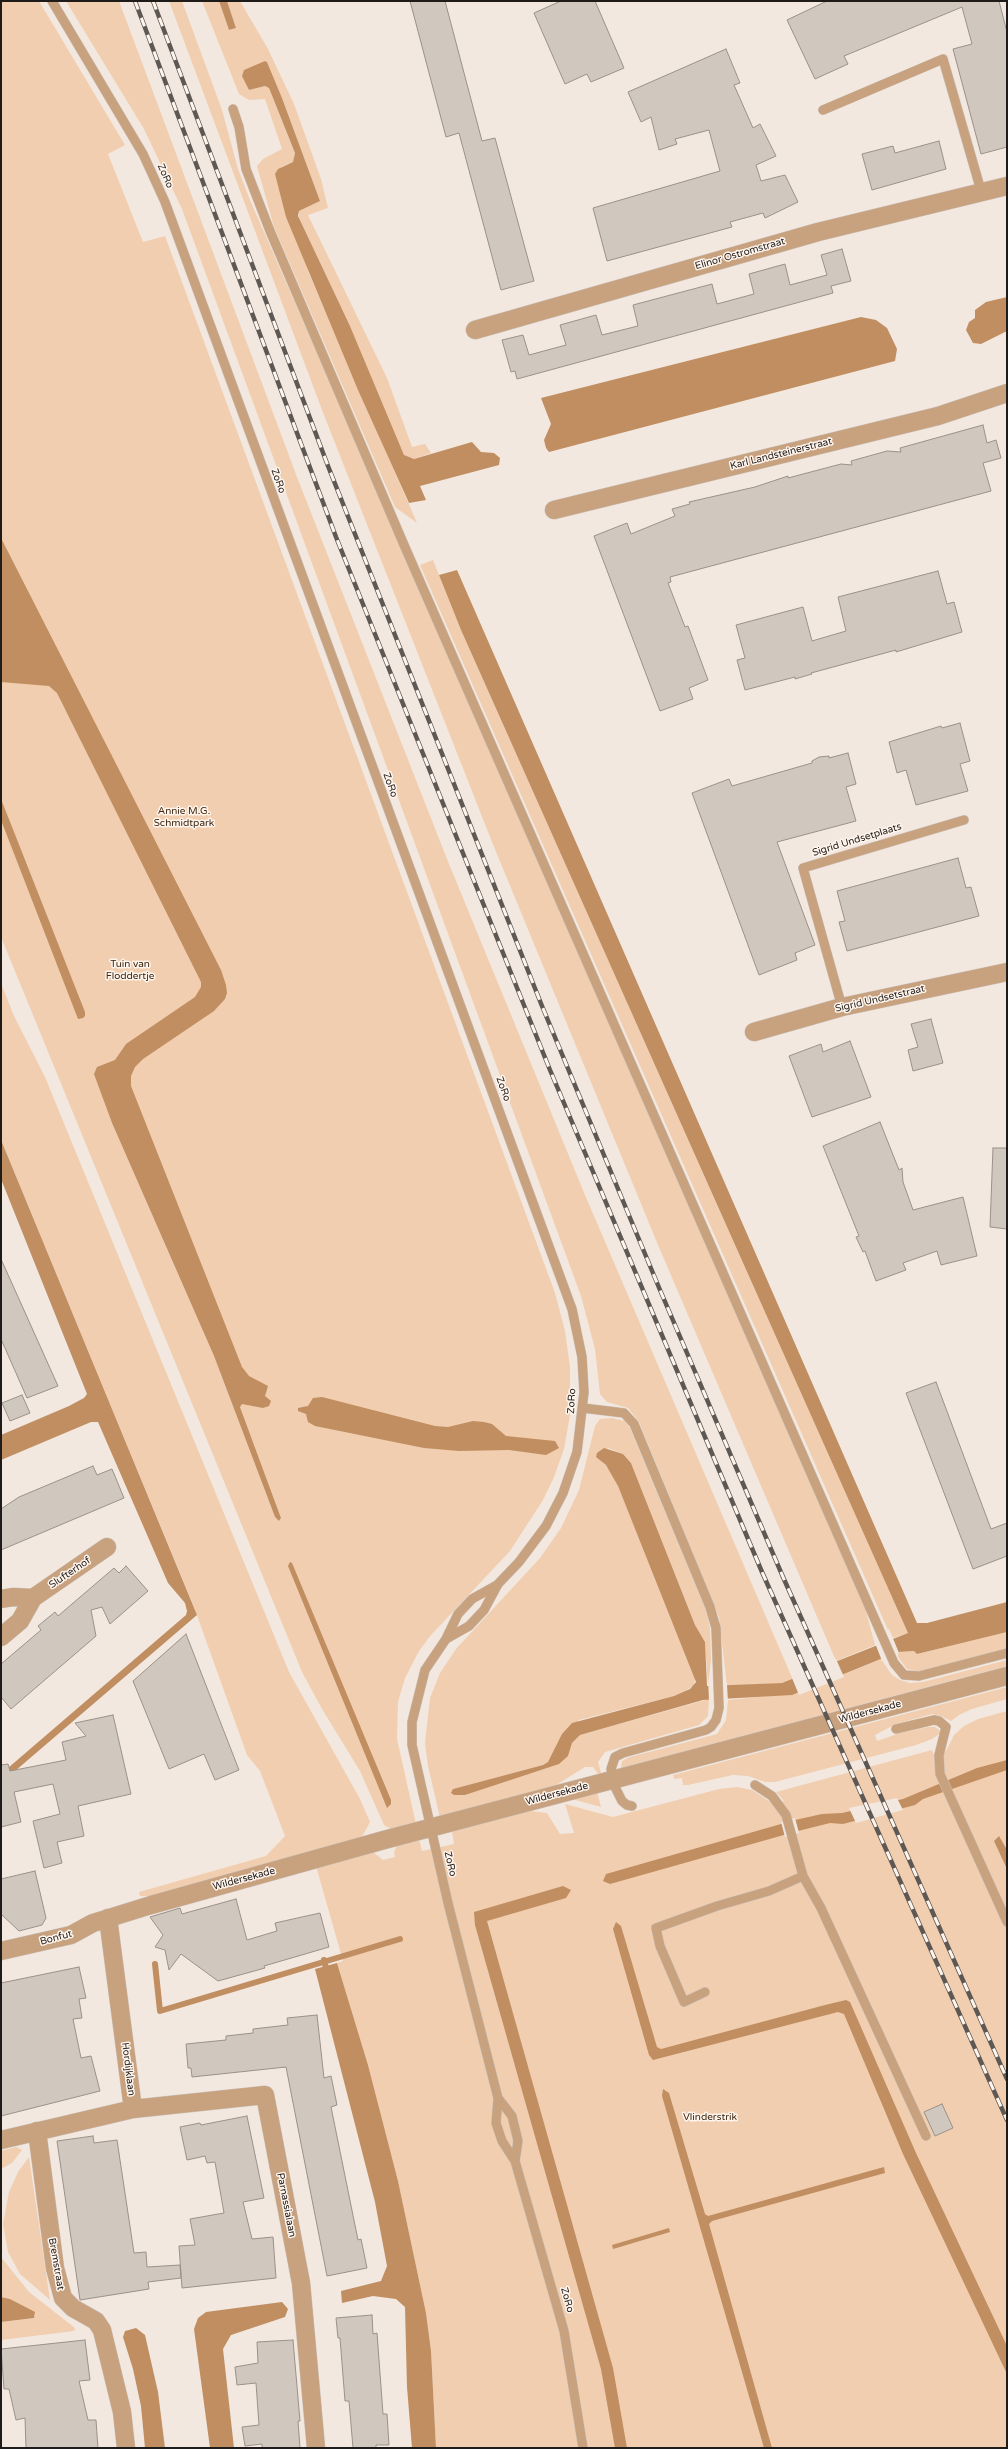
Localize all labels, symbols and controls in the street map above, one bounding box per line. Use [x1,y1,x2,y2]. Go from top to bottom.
street label: ZoRo [154,162,176,190]
street label: Elinor Ostromstraat [694,235,786,273]
street label: Karl Landsteinerstraat [729,436,833,472]
street label: ZoRo [268,467,288,495]
street label: ZoRo [380,771,400,799]
park label: Annie M.G. Schmidtpark [154,805,214,828]
street label: Sigrid Undsetplaats [811,821,903,859]
park label: Tuin van Floddertje [106,958,154,982]
street label: Sigrid Undsetstraat [834,983,926,1015]
street label: ZoRo [493,1075,513,1103]
street label: ZoRo [565,1388,579,1414]
street label: Slufterhof [47,1555,93,1591]
street label: Wildersekade [837,1698,903,1726]
street label: Wildersekade [524,1780,590,1808]
street label: ZoRo [441,1850,459,1878]
street label: Wildersekade [211,1865,277,1893]
street label: Bonfut [39,1928,73,1948]
street label: Hordijklaan [119,2042,137,2096]
park label: Vlinderstrik [683,2111,737,2123]
street label: Parnassialaan [274,2172,298,2238]
street label: Bremstraat [46,2237,66,2291]
street label: ZoRo [558,2286,576,2314]

